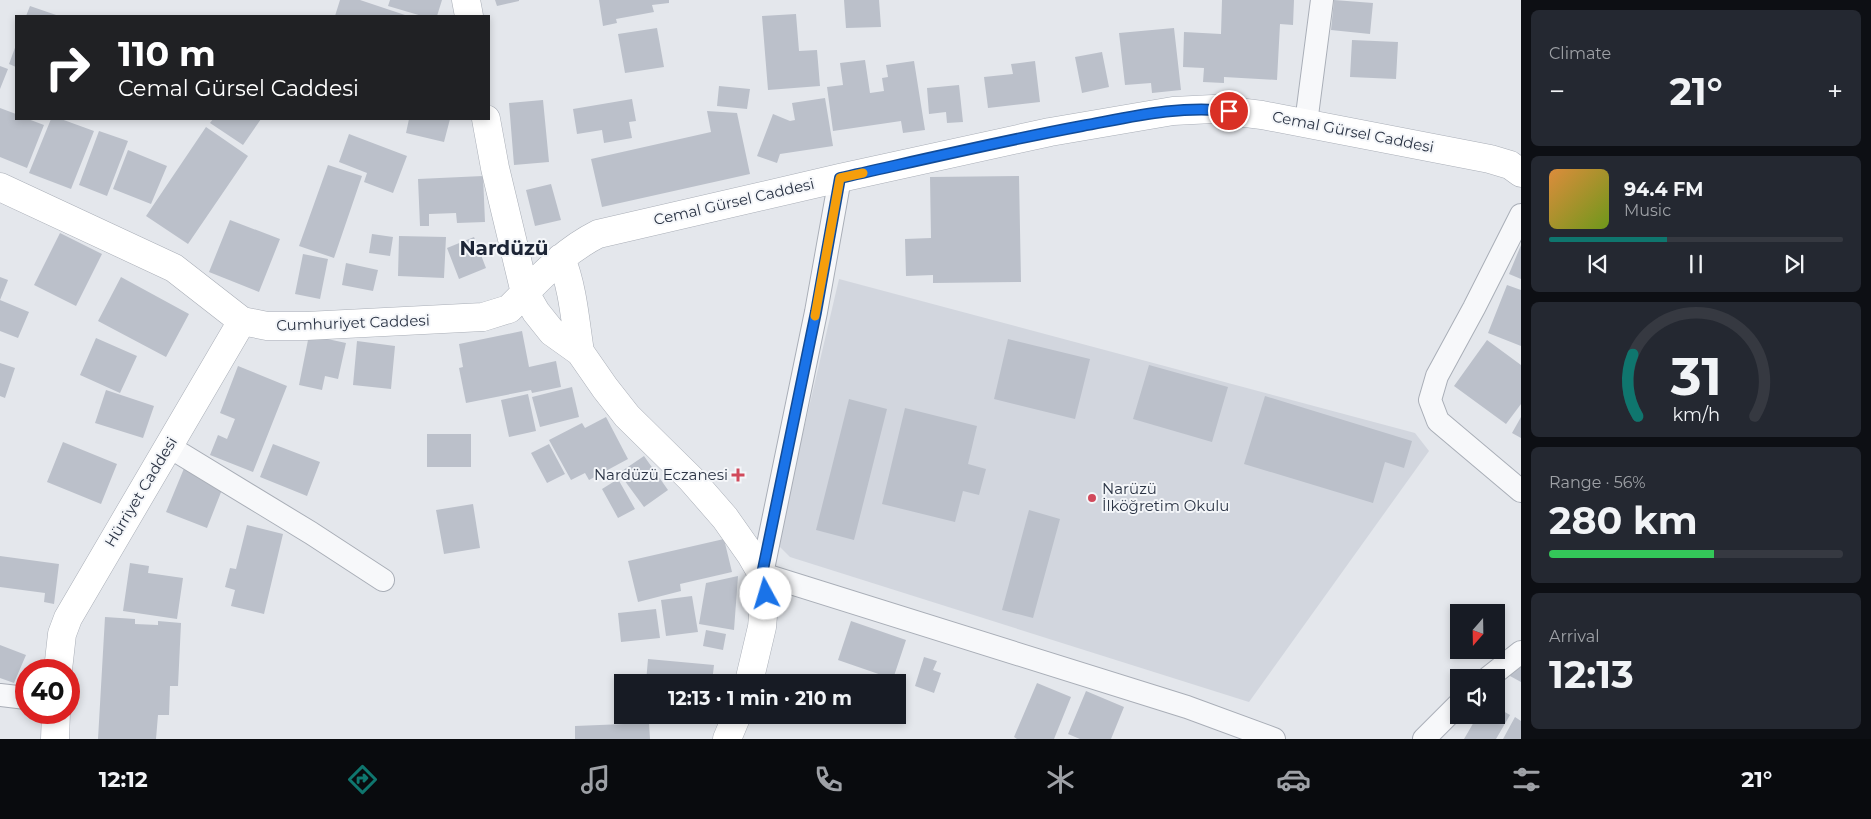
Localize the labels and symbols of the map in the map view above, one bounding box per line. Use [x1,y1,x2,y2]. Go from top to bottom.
pin [1208,90,1250,132]
street label: Cemal Gürsel Caddesi [1271,107,1436,157]
street label: Cemal Gürsel Caddesi [652,174,816,229]
district label: Nardüzü [459,236,549,260]
street label: Cumhuriyet Caddesi [276,310,430,335]
street label: Hürriyet Caddesi [100,433,181,550]
place label: Nardüzü Eczanesi [594,465,728,484]
marker: Nardüzü Eczanesi [732,469,744,481]
place label: Narüzü İlköğretim Okulu [1102,479,1229,515]
marker: Narüzü İlköğretim Okulu [1086,492,1098,504]
position arrow [739,567,791,619]
north arrow [1450,604,1505,659]
speed limit sign: 40 [15,659,80,724]

